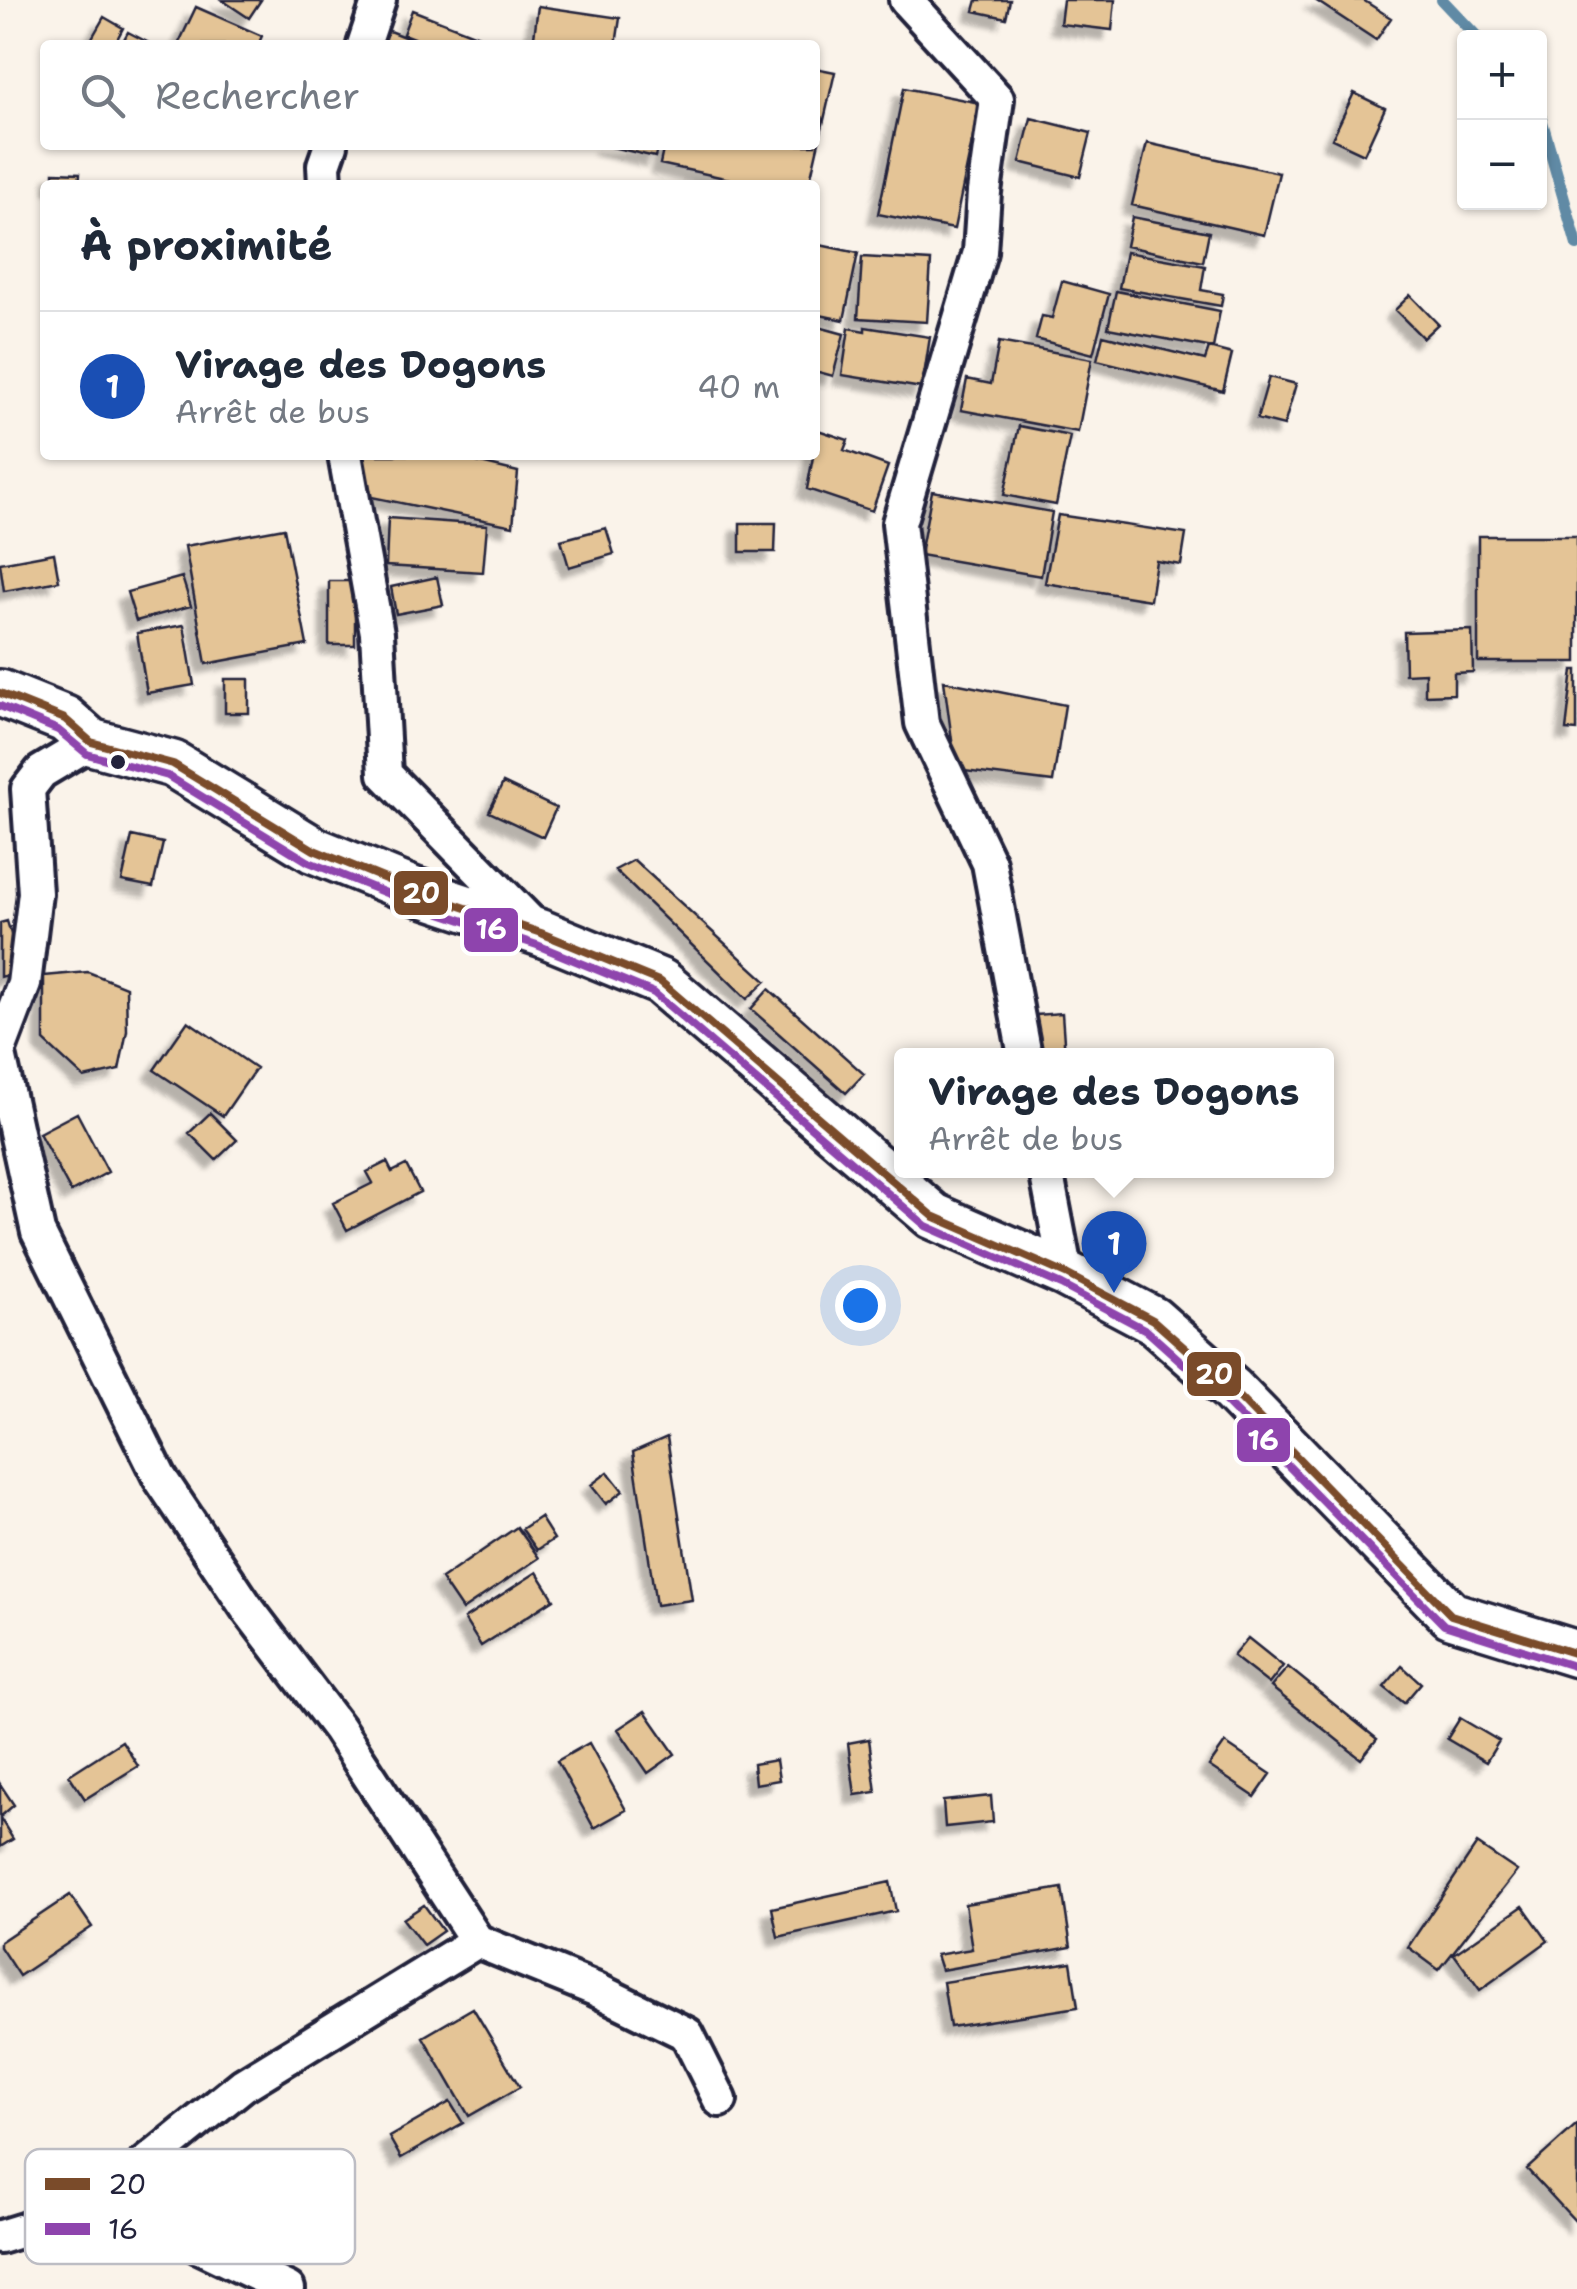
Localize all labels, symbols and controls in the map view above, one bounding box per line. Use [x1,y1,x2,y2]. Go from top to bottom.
map controls [1457,30,1547,210]
button: + [1457,30,1547,120]
search box [40,40,820,150]
icon: search [75,68,130,123]
text: Rechercher [155,70,360,121]
button: − [1457,120,1547,210]
text: À proximité [80,217,333,273]
text: Virage des Dogons [175,339,546,390]
text: 1 [105,365,120,408]
text: 40 m [697,365,780,408]
text: Arrêt de bus [175,390,370,433]
unlabelled marker [108,752,128,772]
line badge: 20 [392,869,450,917]
text: 20 [402,874,440,912]
line badge: 16 [462,906,520,954]
text: 16 [475,910,507,948]
popup [894,1048,1334,1178]
text: Virage des Dogons [928,1066,1300,1117]
text: Arrêt de bus [928,1117,1123,1160]
pin: 1 [1082,1210,1146,1293]
your location [835,1280,886,1331]
line badge: 20 [1185,1350,1243,1398]
text: 20 [1195,1355,1233,1393]
line badge: 16 [1235,1416,1292,1464]
text: 16 [1247,1421,1279,1459]
legend [25,2149,355,2264]
text: 20 [108,2165,146,2203]
text: 16 [108,2210,138,2248]

